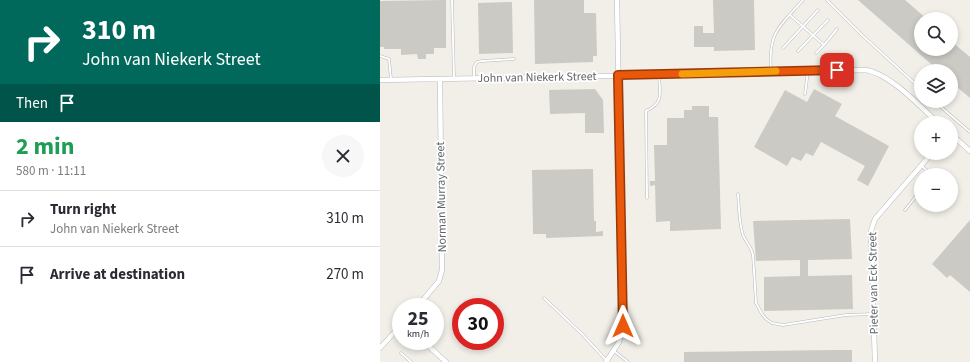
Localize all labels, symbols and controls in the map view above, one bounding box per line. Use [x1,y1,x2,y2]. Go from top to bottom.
text: 310 m [82,10,156,50]
map controls [914,12,958,212]
button: search [914,12,958,56]
icon: right [16,16,68,68]
text: John van Niekerk Street [82,47,261,72]
pin [820,53,854,87]
icon: arrive [826,59,848,81]
button: layers [914,64,958,108]
street label: John van Niekerk Street [477,68,597,87]
icon: arrive [56,92,78,114]
text: Then [16,93,48,114]
button: + [914,116,958,160]
text: 2 min [16,129,74,164]
button: close [322,135,364,177]
street label: Norman Murray Street [432,141,451,253]
text: 580 m · 11:11 [16,162,86,180]
button: − [914,168,958,212]
text: Turn right [50,199,116,220]
icon: right [16,208,38,230]
text: 310 m [326,208,364,229]
text: John van Niekerk Street [50,220,179,238]
street label: Pieter van Eck Street [864,232,883,334]
icon: arrive [16,264,38,286]
text: Arrive at destination [50,264,185,285]
text: 270 m [326,264,364,285]
speed limit sign: 30 [452,298,504,350]
text: 25 [407,305,429,333]
position arrow [602,305,644,347]
text: km/h [407,327,429,341]

